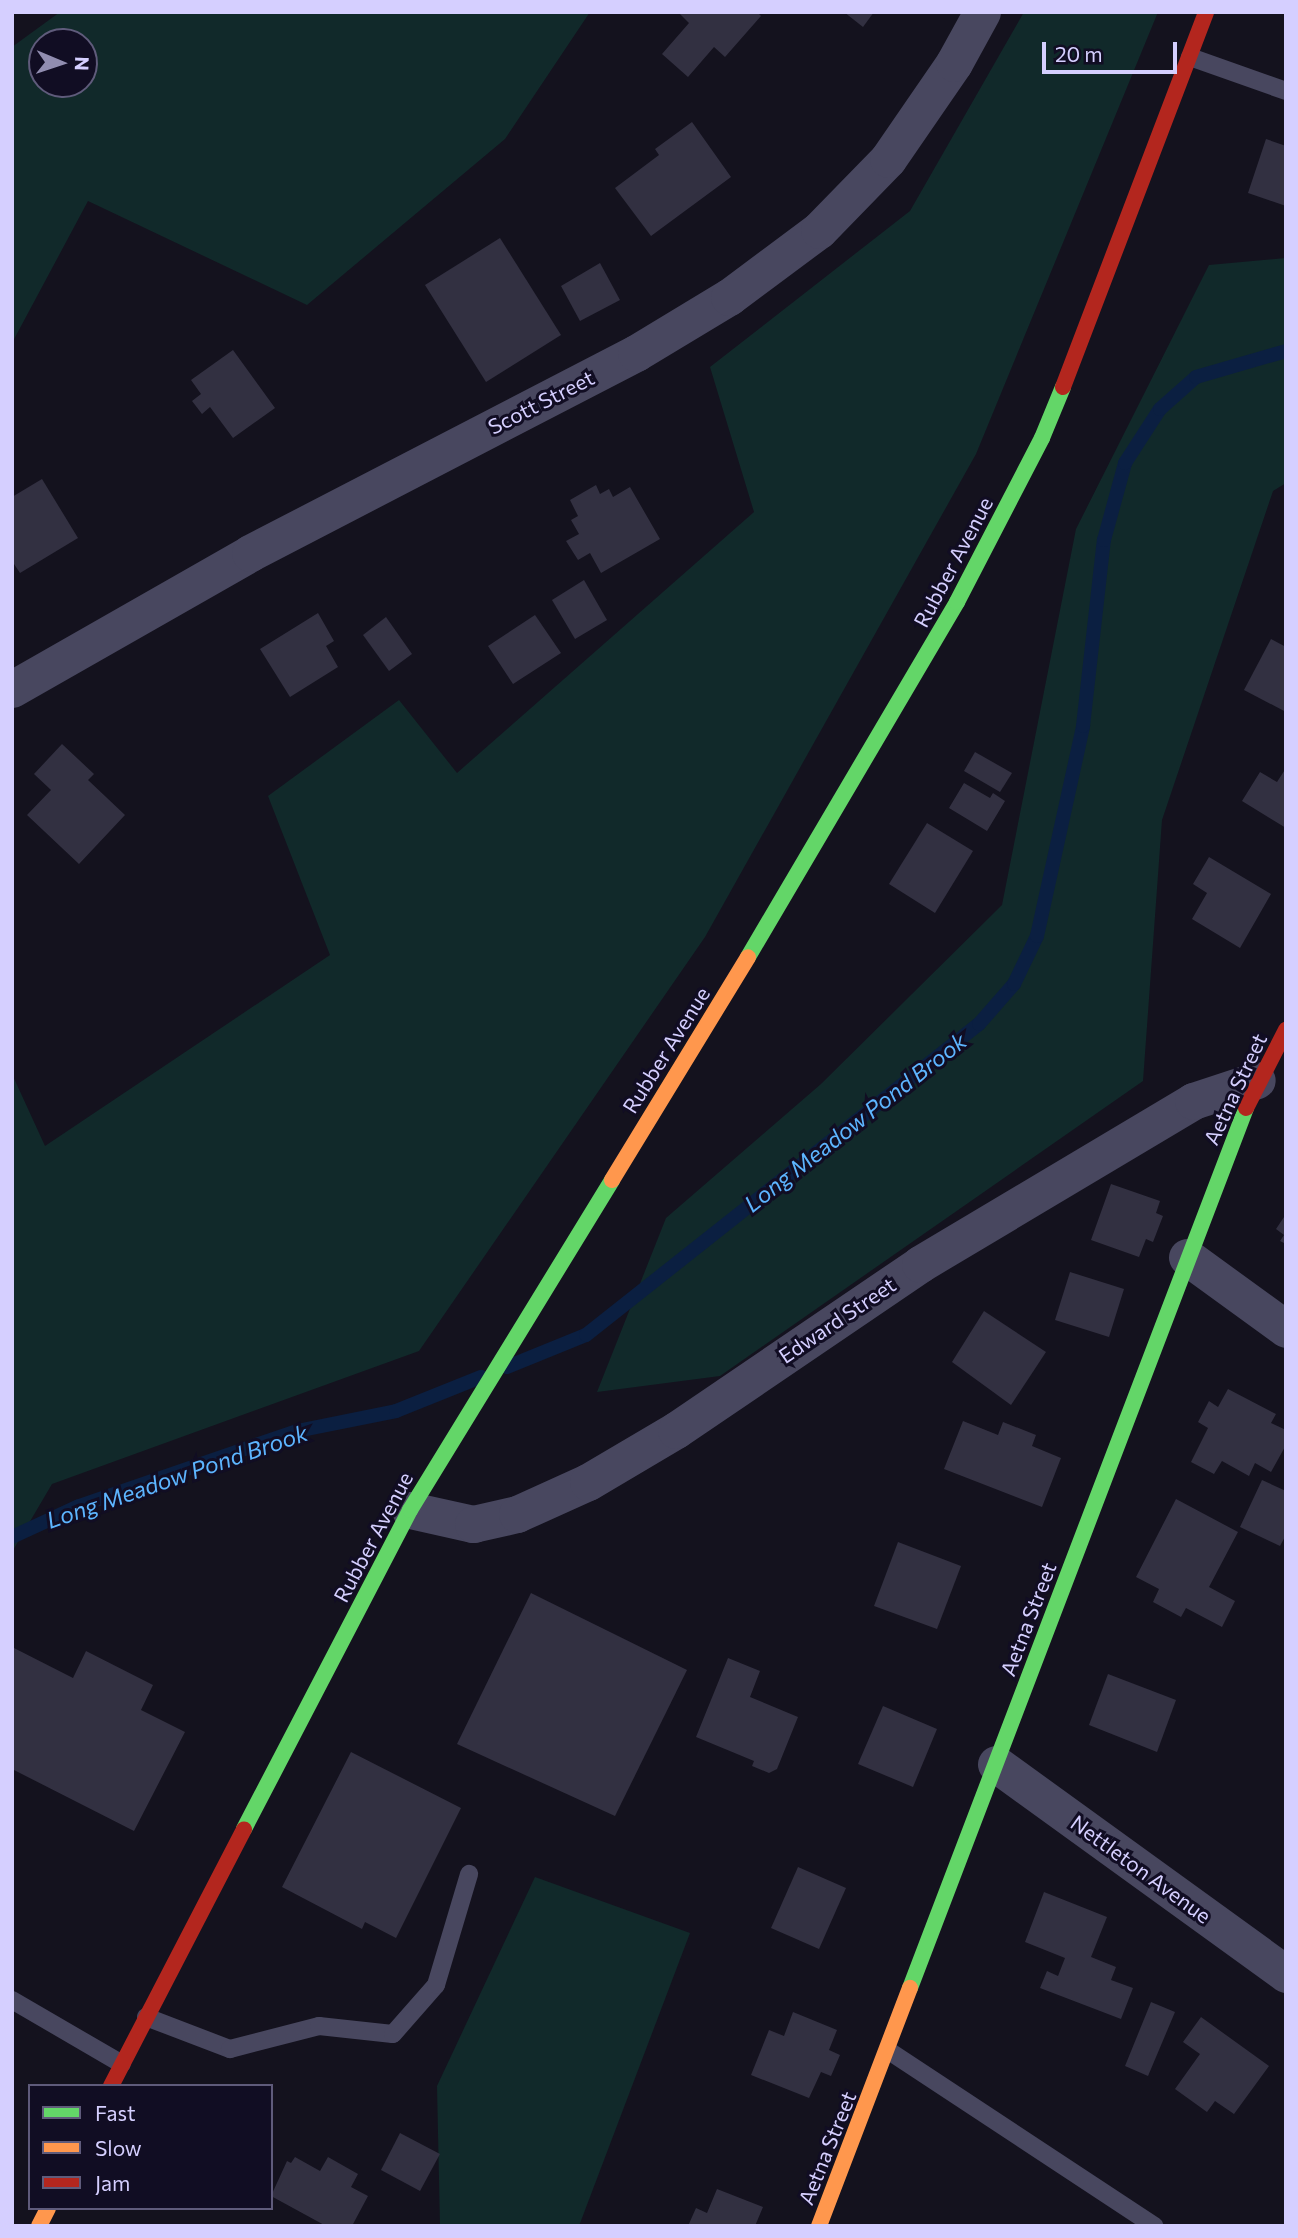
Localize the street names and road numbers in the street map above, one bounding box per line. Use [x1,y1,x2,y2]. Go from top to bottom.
street label: Scott Street [484,365,598,439]
street label: Rubber Avenue [908,493,998,631]
street label: Rubber Avenue [617,982,715,1118]
street label: Aetna Street [1198,1029,1272,1149]
street label: Edward Street [774,1272,900,1368]
street label: Rubber Avenue [328,1468,418,1606]
street label: Aetna Street [995,1558,1061,1680]
street label: Nettleton Avenue [1066,1810,1216,1928]
street label: Aetna Street [793,2088,861,2208]

